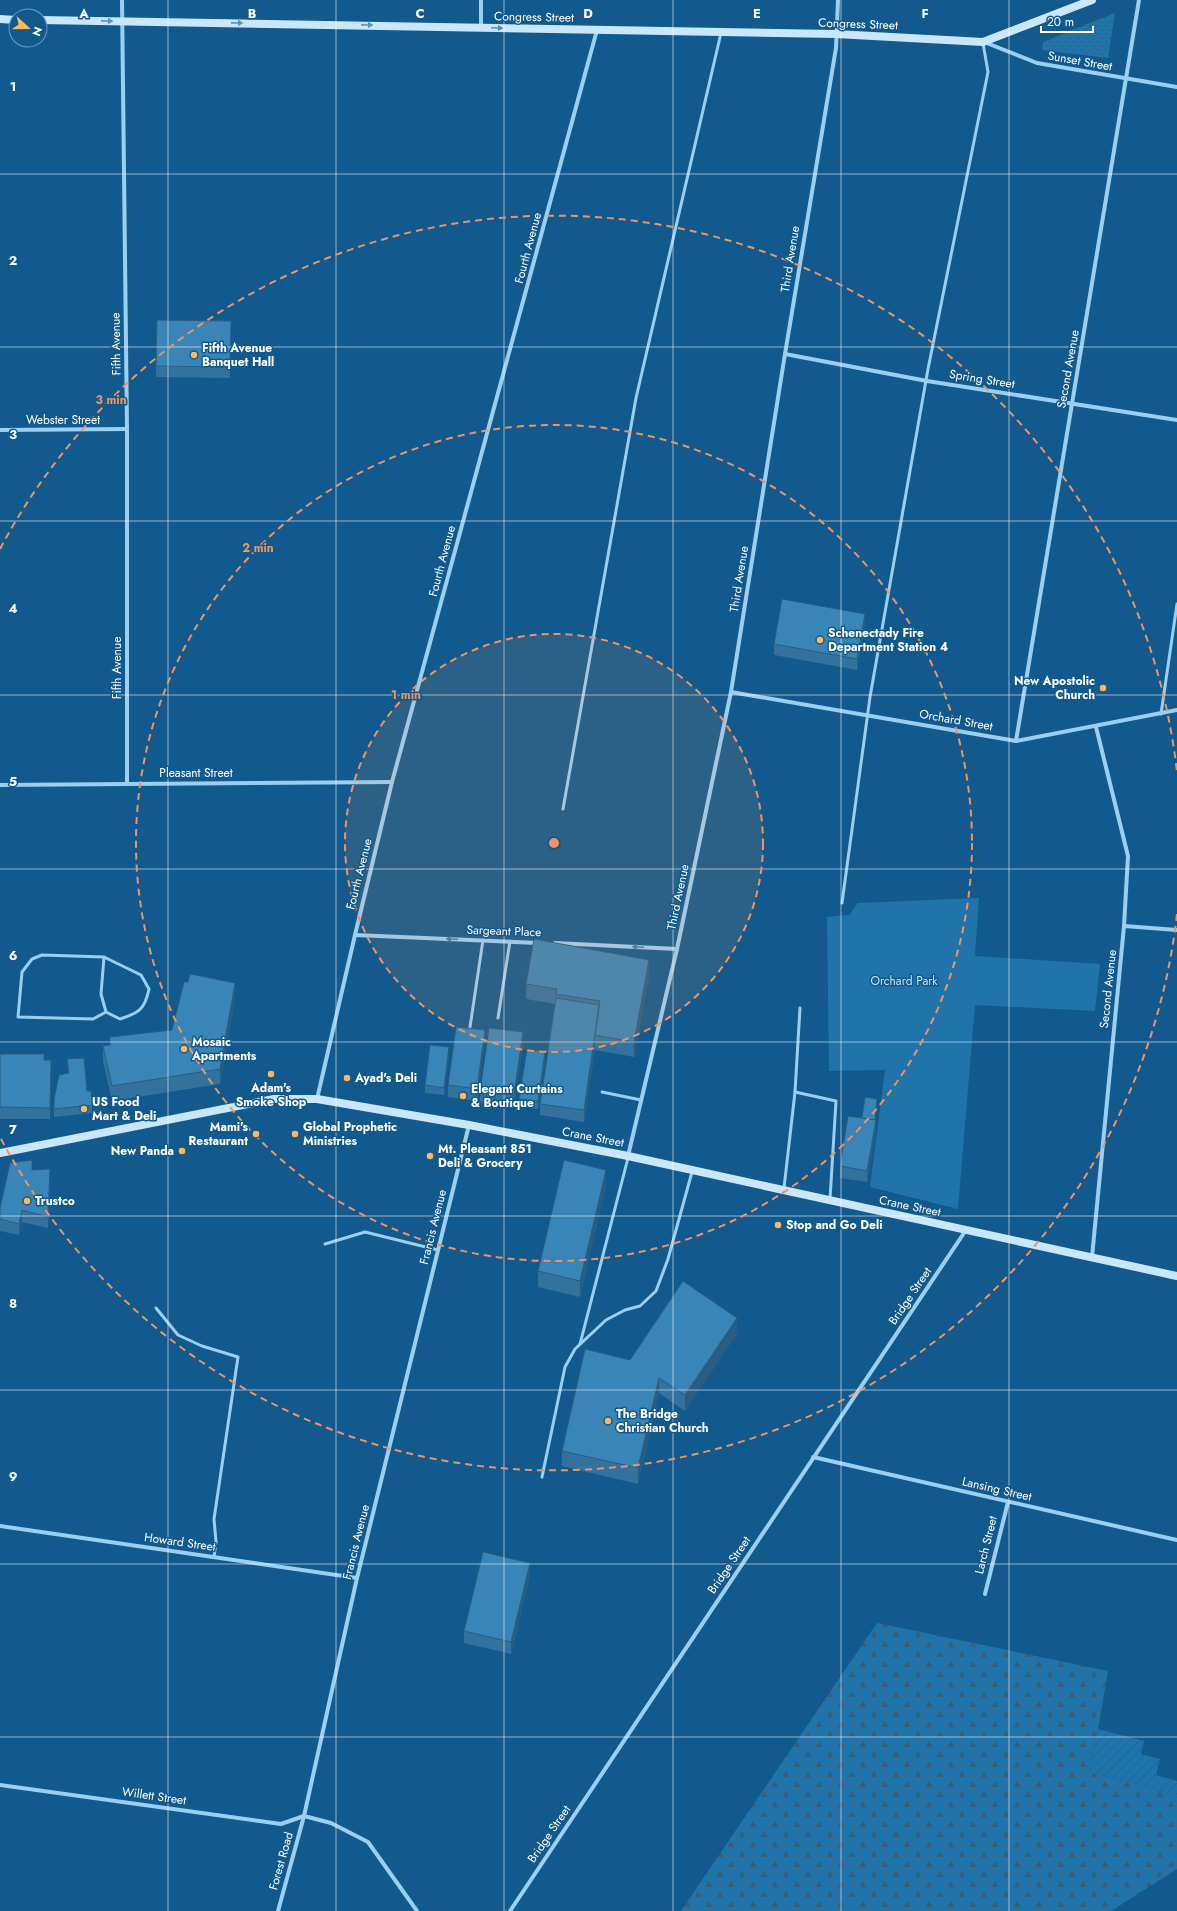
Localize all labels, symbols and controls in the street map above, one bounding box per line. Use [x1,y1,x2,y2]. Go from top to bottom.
text: A [78,4,89,23]
text: B [248,4,257,23]
text: C [415,4,425,23]
text: D [583,4,593,23]
text: E [753,4,761,23]
text: F [921,4,929,23]
street label: Congress Street [494,7,574,27]
north arrow [8,8,48,48]
scale bar [1041,8,1093,34]
text: 20 m [1047,13,1074,31]
street label: Congress Street [818,14,898,34]
one-way arrow [101,18,114,24]
one-way arrow [231,20,244,26]
one-way arrow [361,22,373,29]
text: N [28,25,46,39]
one-way arrow [491,25,503,32]
street label: Sunset Street [1046,46,1114,76]
text: 1 [10,77,16,96]
street label: Fourth Avenue [510,211,546,285]
street label: Third Avenue [776,225,804,293]
text: 2 [9,251,17,270]
street label: Fifth Avenue [106,312,126,376]
street label: Second Avenue [1052,328,1084,410]
place label: Fifth Avenue Banquet Hall [202,339,274,371]
marker: Fifth Avenue Banquet Hall [189,350,199,360]
street label: Spring Street [948,365,1016,393]
text: 3 min [95,391,127,409]
street label: Webster Street [26,411,100,429]
text: 3 [9,425,17,444]
street label: Fourth Avenue [424,524,460,598]
text: 2 min [242,539,274,557]
street label: Third Avenue [725,545,753,613]
text: 4 [8,599,18,618]
place label: Schenectady Fire Department Station 4 [828,624,948,656]
marker: Schenectady Fire Department Station 4 [815,635,825,645]
street label: Fifth Avenue [108,637,126,699]
place label: New Apostolic Church [1014,672,1095,704]
marker: New Apostolic Church [1098,683,1108,693]
text: 1 min [391,686,421,704]
street label: Orchard Street [918,705,994,735]
street label: Pleasant Street [159,764,233,782]
text: 5 [9,772,17,791]
centre of rings [547,836,561,850]
street label: Fourth Avenue [341,837,377,911]
street label: Third Avenue [662,862,694,932]
street label: Sargeant Place [466,921,542,941]
one-way arrow [445,936,458,942]
one-way arrow [631,944,644,950]
text: 6 [9,946,18,965]
street label: Second Avenue [1095,949,1121,1029]
park label: Orchard Park [870,972,938,990]
place label: Mosaic Apartments [191,1033,257,1065]
marker: Mosaic Apartments [179,1044,189,1054]
marker: Adam's Smoke Shop [266,1069,276,1079]
place label: Ayad's Deli [354,1069,417,1087]
marker: Ayad's Deli [342,1073,352,1083]
place label: Adam's Smoke Shop [236,1079,307,1111]
place label: Elegant Curtains & Boutique [471,1080,563,1112]
marker: Elegant Curtains & Boutique [458,1091,468,1101]
place label: US Food Mart & Deli [92,1093,156,1125]
marker: US Food Mart & Deli [79,1104,89,1114]
place label: Mami's Restaurant [189,1118,249,1150]
place label: Global Prophetic Ministries [303,1118,397,1150]
text: 7 [9,1120,17,1139]
street label: Crane Street [560,1122,626,1152]
marker: Mami's Restaurant [251,1129,261,1139]
marker: Global Prophetic Ministries [290,1129,300,1139]
place label: Mt. Pleasant 851 Deli & Grocery [438,1140,532,1172]
place label: New Panda [111,1142,174,1160]
marker: New Panda [177,1146,187,1156]
marker: Mt. Pleasant 851 Deli & Grocery [425,1151,435,1161]
street label: Francis Avenue [415,1188,451,1266]
street label: Crane Street [877,1191,943,1221]
place label: Trustco [35,1192,75,1210]
marker: Trustco [22,1196,32,1206]
place label: Stop and Go Deli [786,1216,882,1234]
marker: Stop and Go Deli [773,1220,783,1230]
street label: Bridge Street [884,1264,936,1328]
text: 8 [9,1294,17,1313]
place label: The Bridge Christian Church [616,1405,709,1437]
marker: The Bridge Christian Church [603,1416,613,1426]
text: 9 [9,1467,18,1486]
street label: Lansing Street [960,1472,1034,1506]
street label: Francis Avenue [338,1503,374,1581]
street label: Larch Street [970,1514,1002,1576]
street label: Howard Street [143,1528,217,1556]
street label: Bridge Street [703,1533,755,1597]
street label: Willett Street [121,1783,187,1809]
street label: Bridge Street [523,1802,575,1866]
street label: Forest Road [264,1830,298,1892]

